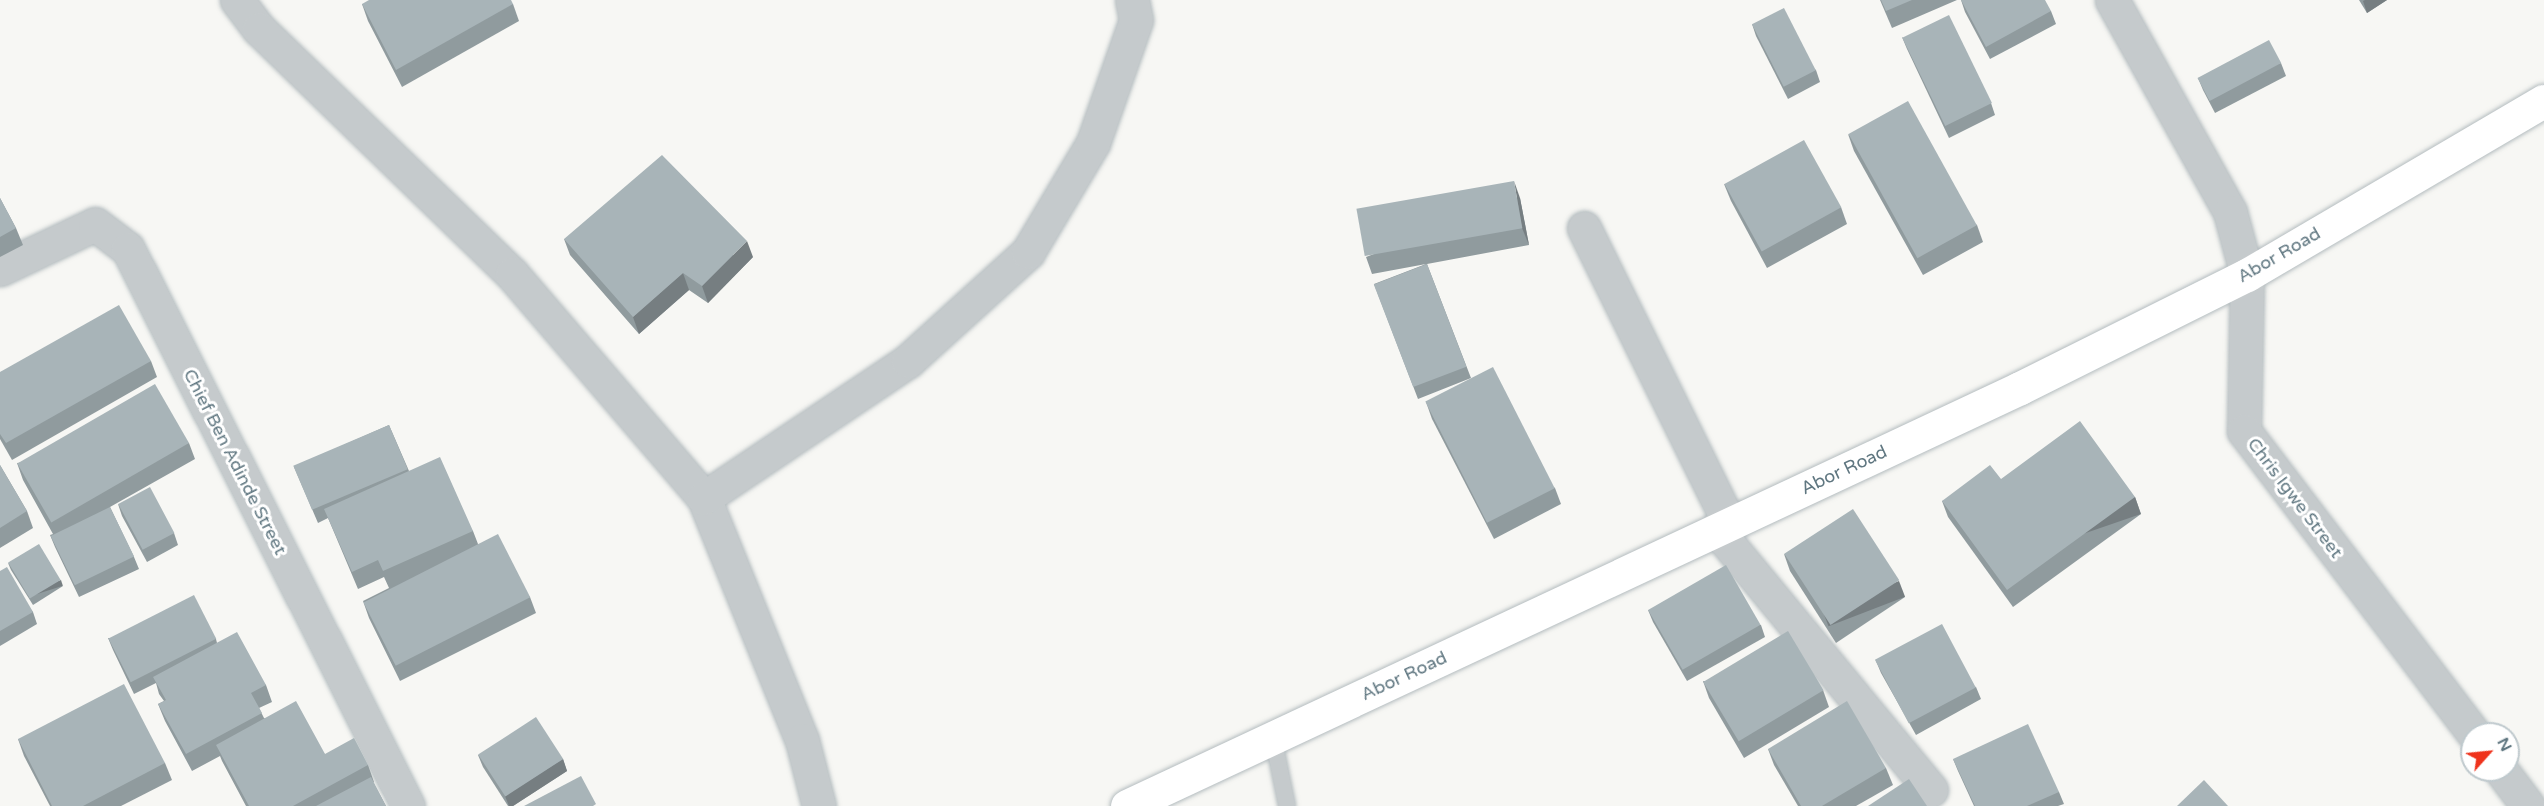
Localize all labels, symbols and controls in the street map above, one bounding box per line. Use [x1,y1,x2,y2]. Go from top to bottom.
street label: Abor Road [2234,223,2324,287]
street label: Chief Ben Adinde Street [179,366,291,558]
street label: Chris Igwe Street [2243,434,2347,562]
street label: Abor Road [1798,441,1890,499]
street label: Abor Road [1358,647,1450,705]
north arrow [2460,722,2520,782]
text: N [2492,734,2516,755]

